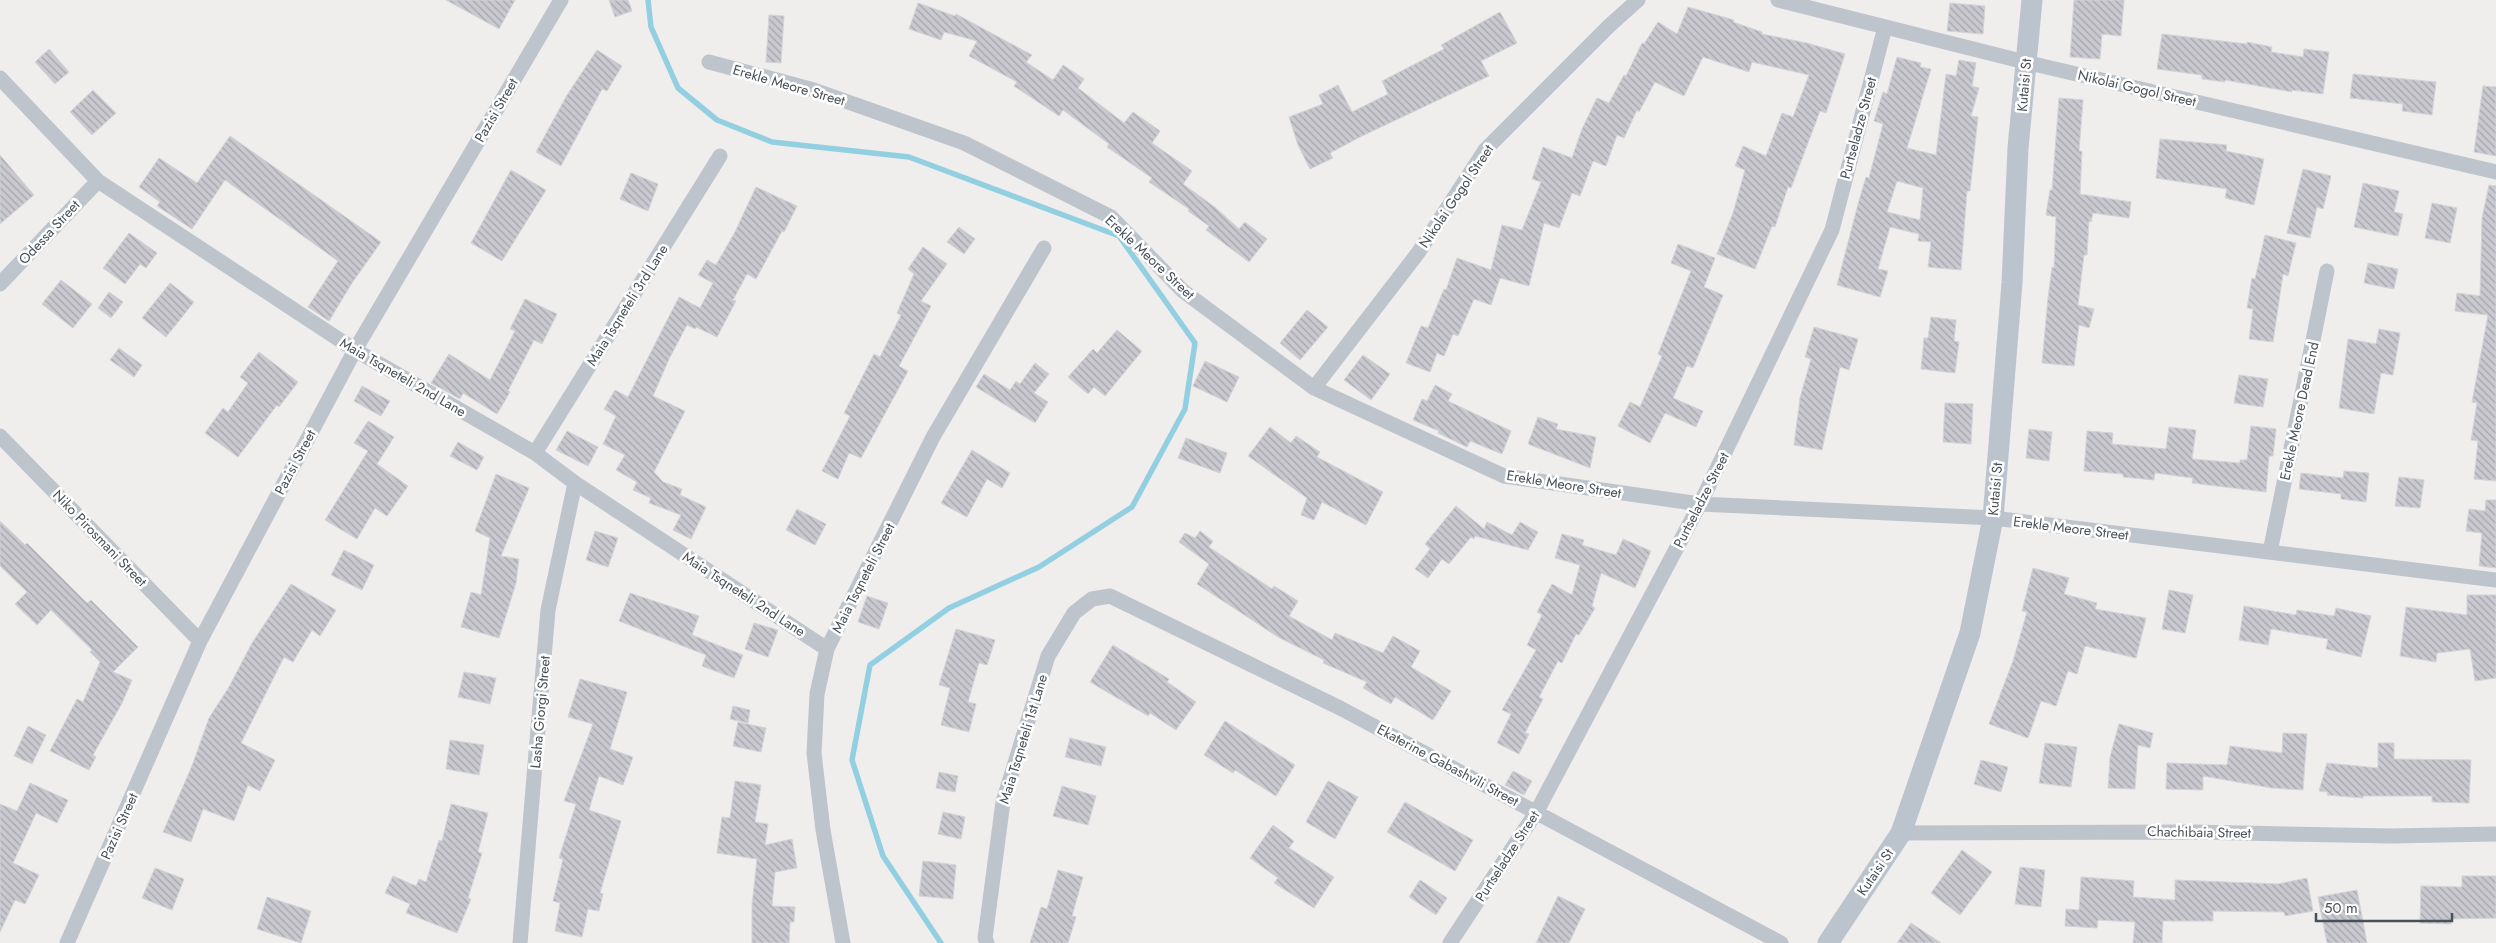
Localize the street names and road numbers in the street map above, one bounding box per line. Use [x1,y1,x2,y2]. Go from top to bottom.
street label: Kutaisi St [2012,57,2036,112]
street label: Erekle Meore Street [731,59,848,111]
street label: Nikolai Gogol Street [2076,65,2199,111]
street label: Pazisi Street [470,74,523,146]
street label: Purtseladze Street [1835,74,1881,181]
street label: Nikolai Gogol Street [1414,140,1498,252]
street label: Odessa Street [14,195,85,269]
street label: Erekle Meore Street [1101,210,1200,304]
street label: Maia Tsqneteli 3rd Lane [581,240,673,370]
street label: Maia Tsqneteli 2nd Lane [336,333,470,421]
street label: Erekle Meore Dead End [2275,340,2323,482]
street label: Pazisi Street [270,425,321,498]
street label: Purtseladze Street [1668,448,1734,551]
street label: Kutaisi St [1983,461,2007,516]
street label: Erekle Meore Street [1505,465,1623,503]
street label: Niko Pirosmani Street [48,485,152,591]
street label: Erekle Meore Street [2012,511,2130,545]
street label: Maia Tsqneteli Street [827,519,900,636]
street label: Maia Tsqneteli 2nd Lane [679,547,809,641]
street label: Lasha Giorgi Street [525,654,555,769]
street label: Maia Tsqneteli 1st Lane [994,672,1052,806]
street label: Ekaterine Gabashvili Street [1374,719,1523,811]
street label: Pazisi Street [95,789,143,862]
street label: Purtseladze Street [1470,806,1544,905]
street label: Chachibaia Street [2147,821,2252,843]
street label: Kutaisi St [1852,844,1898,900]

